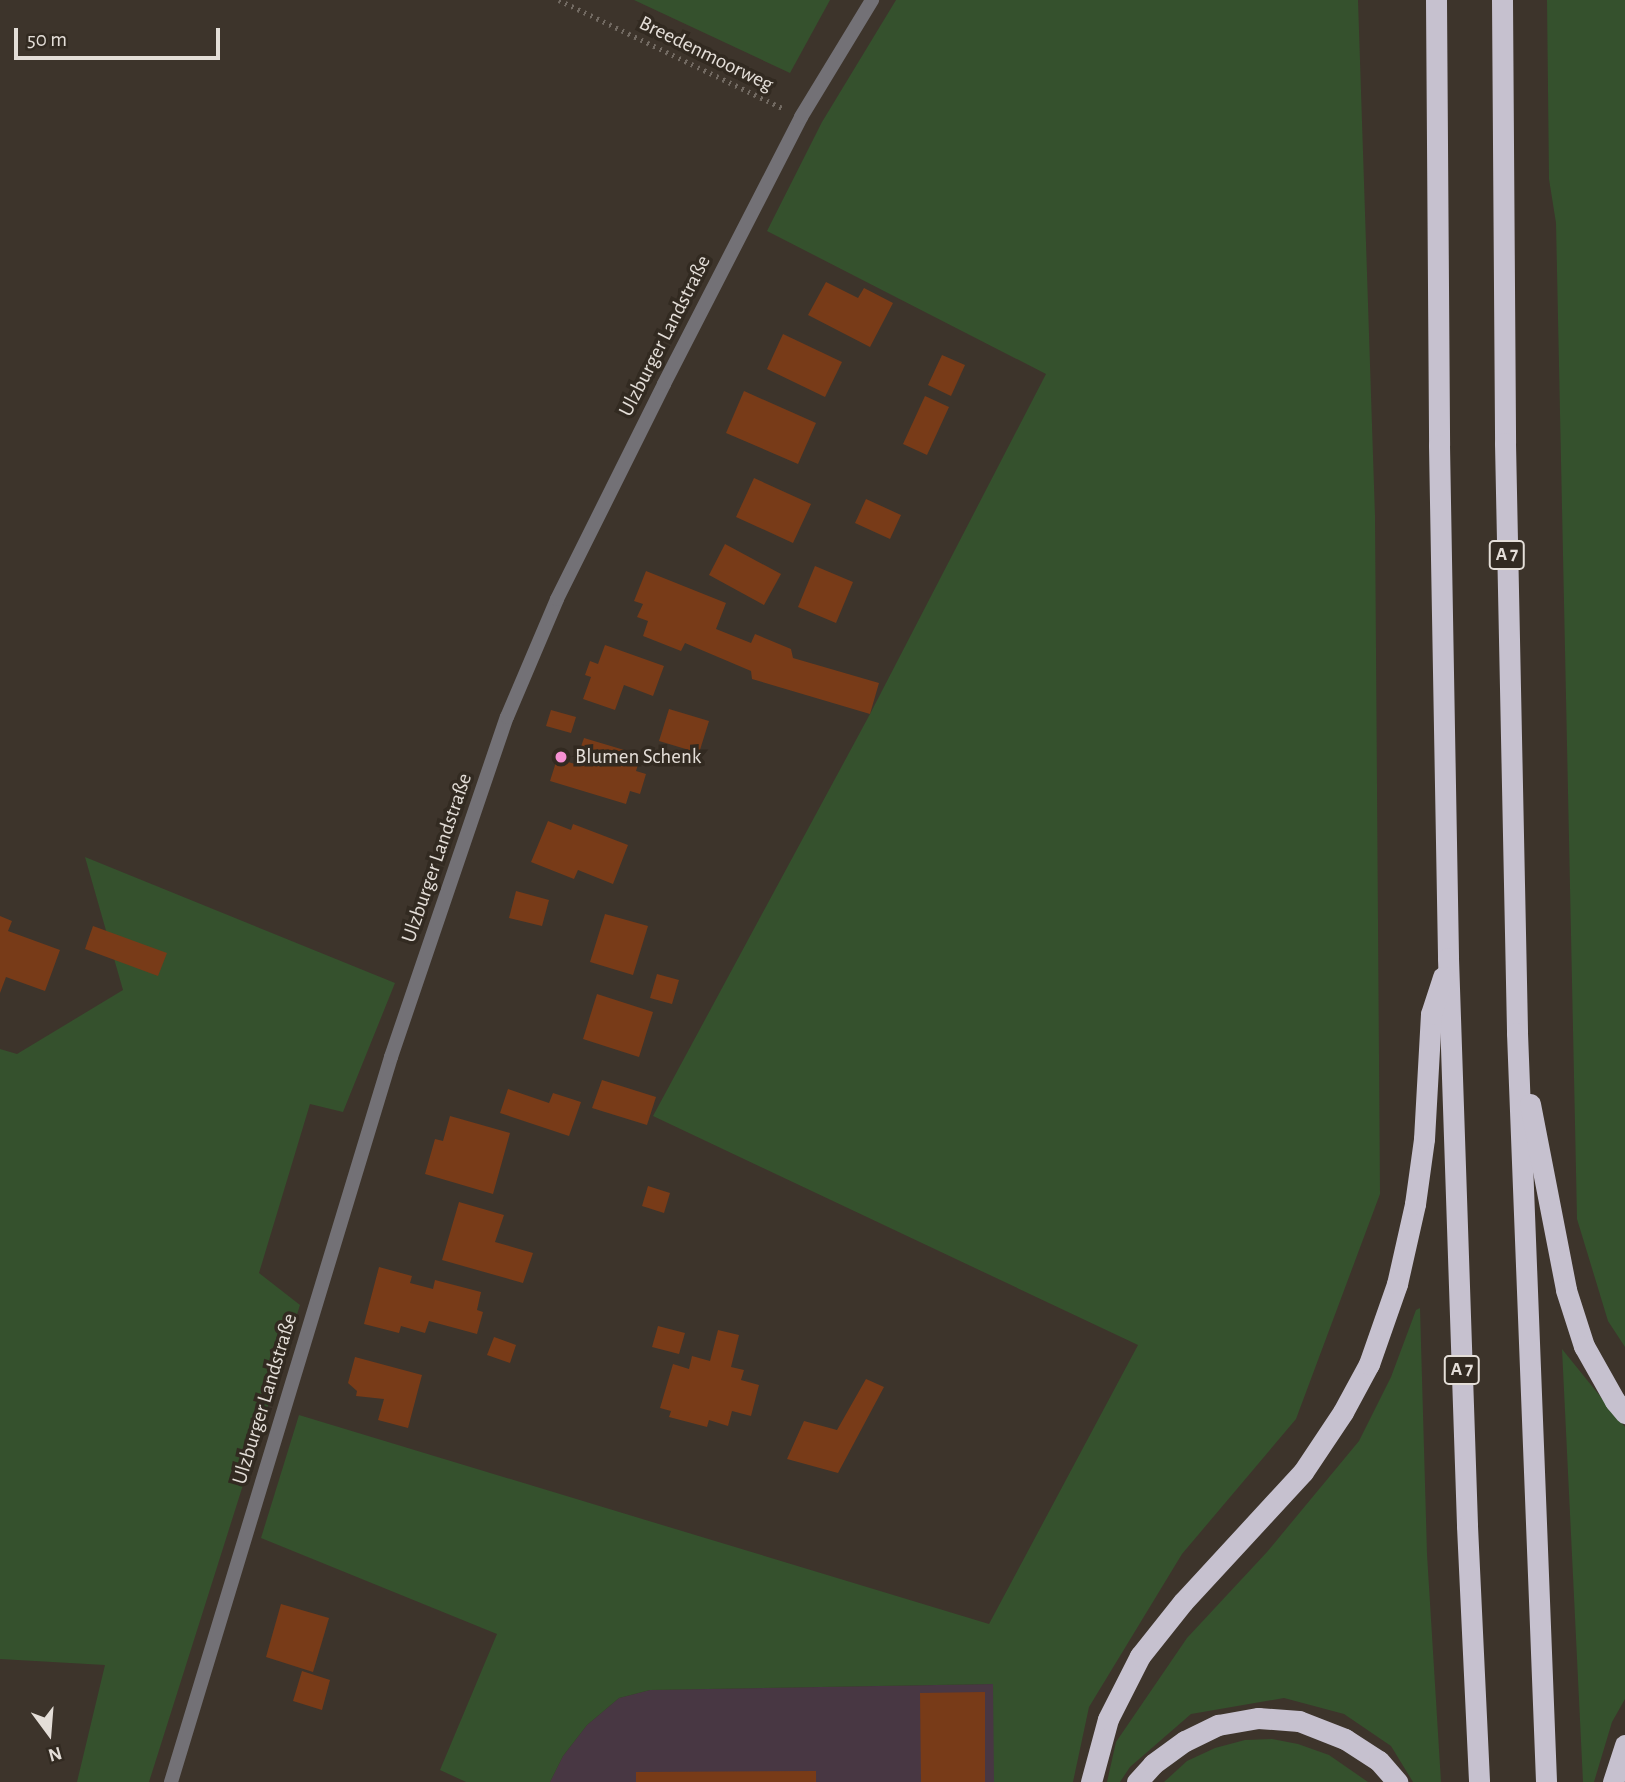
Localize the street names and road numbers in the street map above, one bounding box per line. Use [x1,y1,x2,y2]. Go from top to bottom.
street label: Breedenmoorweg [635,11,777,97]
street label: Ulzburger Landstraße [614,251,716,421]
road number: A 7 [1488,540,1526,570]
street label: Ulzburger Landstraße [396,770,478,946]
street label: Ulzburger Landstraße [227,1311,303,1487]
road number: A 7 [1443,1354,1481,1386]

